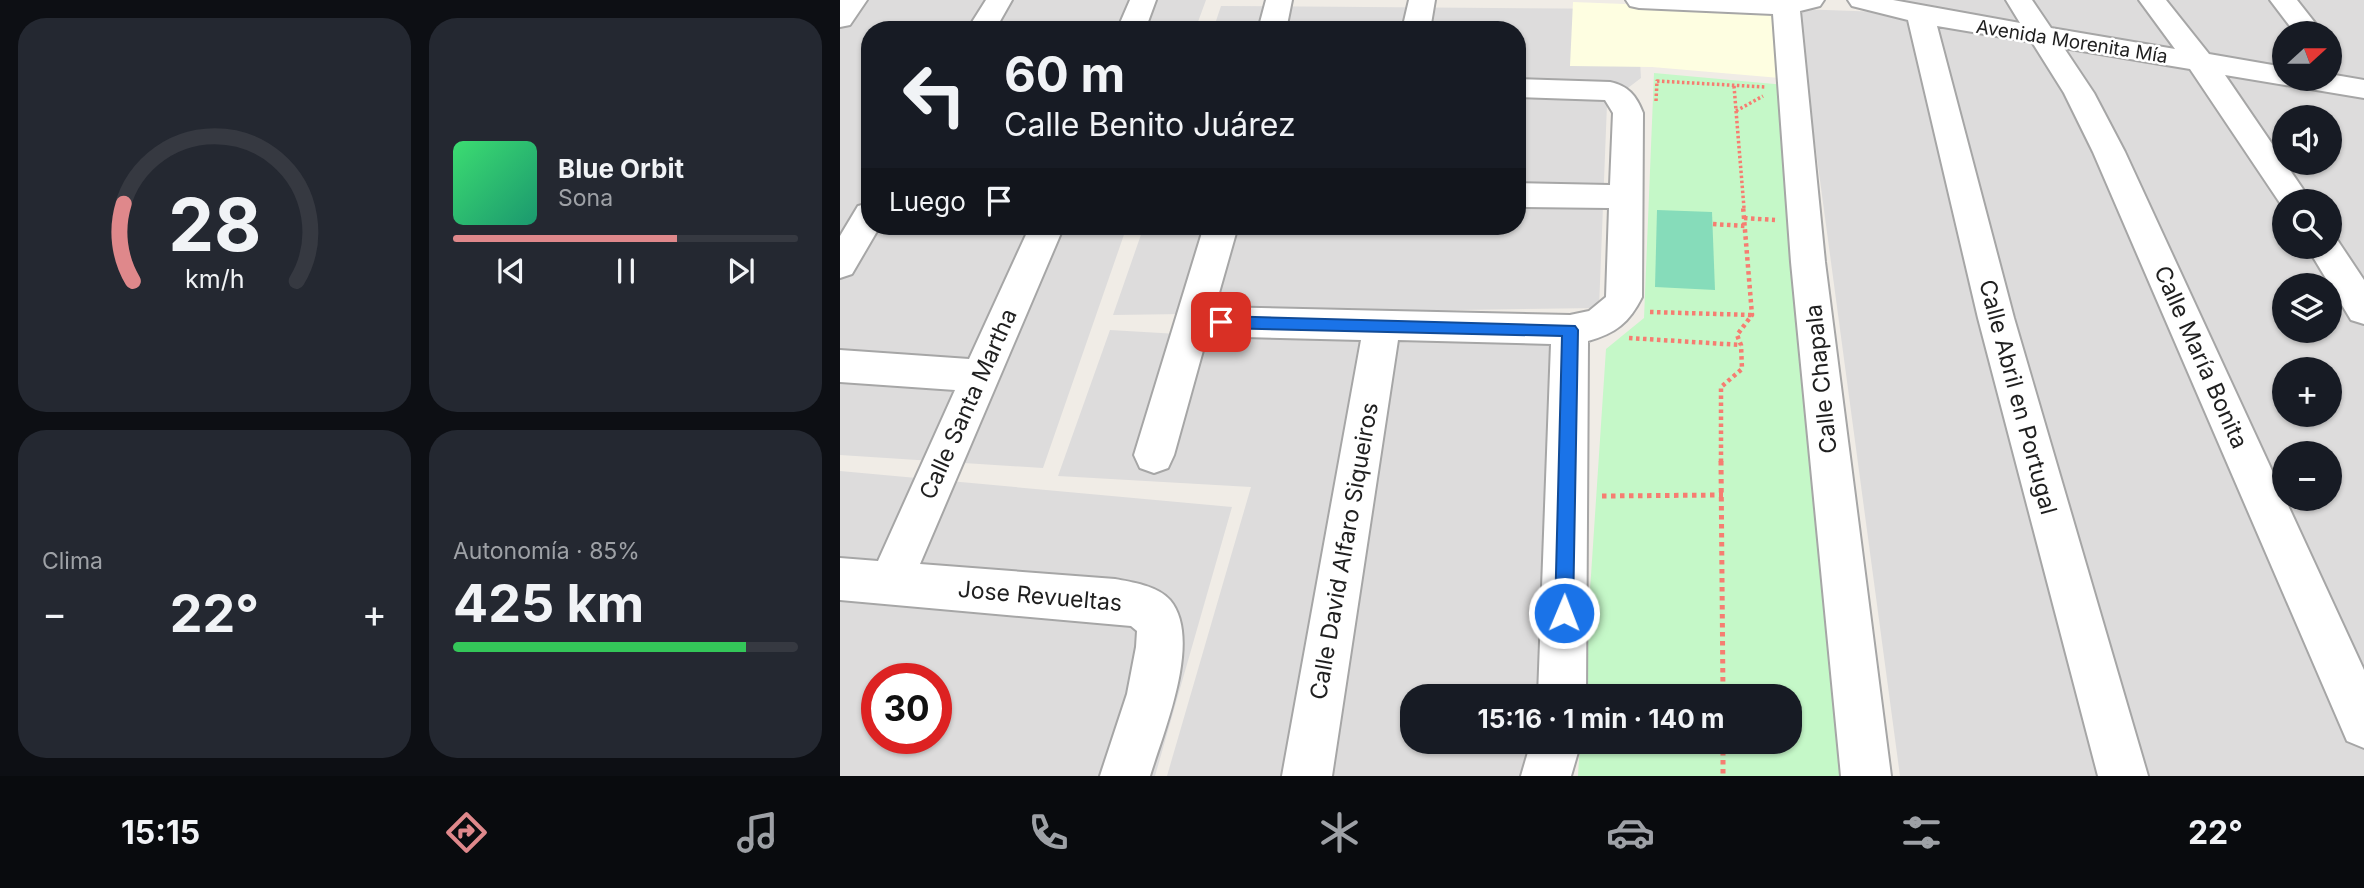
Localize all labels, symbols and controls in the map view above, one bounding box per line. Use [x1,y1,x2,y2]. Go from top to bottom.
street label: Avenida Morenita Mía [1974,15,2169,68]
north arrow [2272,21,2342,91]
map controls [2272,21,2342,511]
text: 60 m [1004,45,1125,104]
icon: left [889,49,980,140]
text: Calle Benito Juárez [1004,105,1296,144]
button: sound [2272,105,2342,175]
text: Blue Orbit [558,153,684,184]
text: 28 [168,181,261,270]
icon: arrive [980,182,1018,220]
text: Sona [558,184,613,212]
text: Luego [889,186,966,217]
button: search [2272,189,2342,259]
icon: previous [492,252,530,290]
icon: pause [607,252,645,290]
icon: next [722,252,760,290]
street label: Calle María Bonita [2148,261,2254,453]
text: km/h [185,264,244,294]
button: layers [2272,273,2342,343]
street label: Calle Abril en Portugal [1973,277,2063,517]
pin [1191,292,1251,352]
icon: arrive [1202,303,1240,341]
street label: Calle Chapala [1799,303,1843,455]
street label: Calle Santa Martha [913,304,1023,504]
button: + [2272,357,2342,427]
street label: Calle David Alfaro Siqueiros [1304,400,1384,702]
button: − [2272,441,2342,511]
text: Autonomía · 85% [453,537,640,565]
text: Clima [42,547,103,575]
text: 425 km [453,572,644,635]
street label: Jose Revueltas [957,575,1123,617]
position arrow [1527,576,1601,650]
text: 22° [170,582,259,645]
text: − [42,590,67,636]
text: + [362,590,387,636]
speed limit sign: 30 [861,663,952,754]
text: 15:16 · 1 min · 140 m [1477,703,1725,734]
icon: directions [442,808,491,857]
icon: music [733,808,782,857]
icon: phone [1024,808,1073,857]
icon: climate [1315,808,1364,857]
icon: car [1606,808,1655,857]
icon: filters [1897,808,1946,857]
text: 15:15 [121,813,200,852]
text: 22° [2188,813,2243,852]

